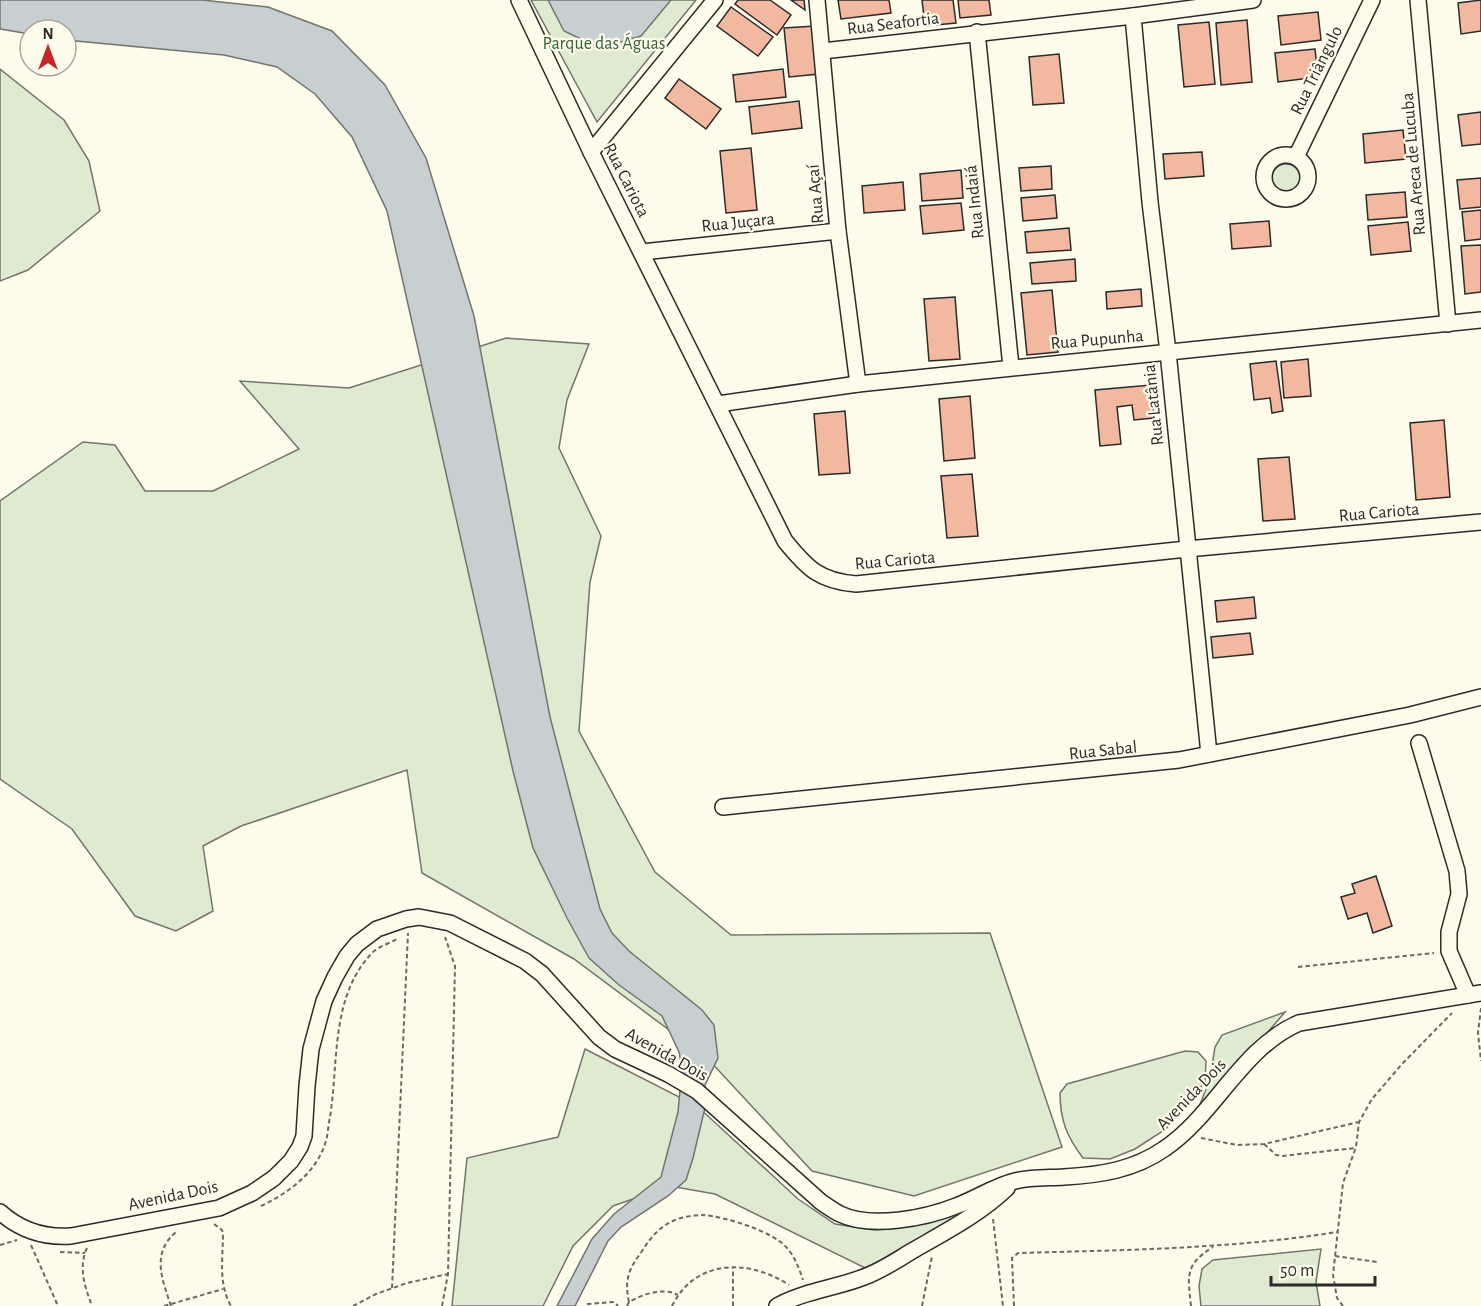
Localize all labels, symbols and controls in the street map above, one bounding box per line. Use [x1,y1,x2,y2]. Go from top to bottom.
street label: Rua Seafortia [846,9,940,39]
north arrow [18,18,78,78]
street label: Rua Triângulo [1288,23,1346,118]
text: N [42,26,54,42]
park label: Parque das Águas [542,32,666,53]
street label: Rua Areca de Lucuba [1399,92,1429,236]
street label: Rua Cariota [600,140,652,220]
street label: Rua Açaí [804,163,828,224]
street label: Rua Indaiá [962,164,988,240]
street label: Rua Juçara [701,210,776,236]
street label: Rua Pupunha [1050,327,1144,353]
street label: Rua Latânia [1141,363,1167,446]
street label: Rua Cariota [1338,501,1420,525]
street label: Rua Cariota [854,549,936,573]
street label: Rua Sabal [1068,738,1138,764]
street label: Avenida Dois [622,1025,711,1085]
street label: Avenida Dois [1153,1056,1230,1134]
street label: Avenida Dois [127,1178,220,1214]
scale bar [1271,1249,1374,1287]
text: 50 m [1280,1262,1314,1280]

